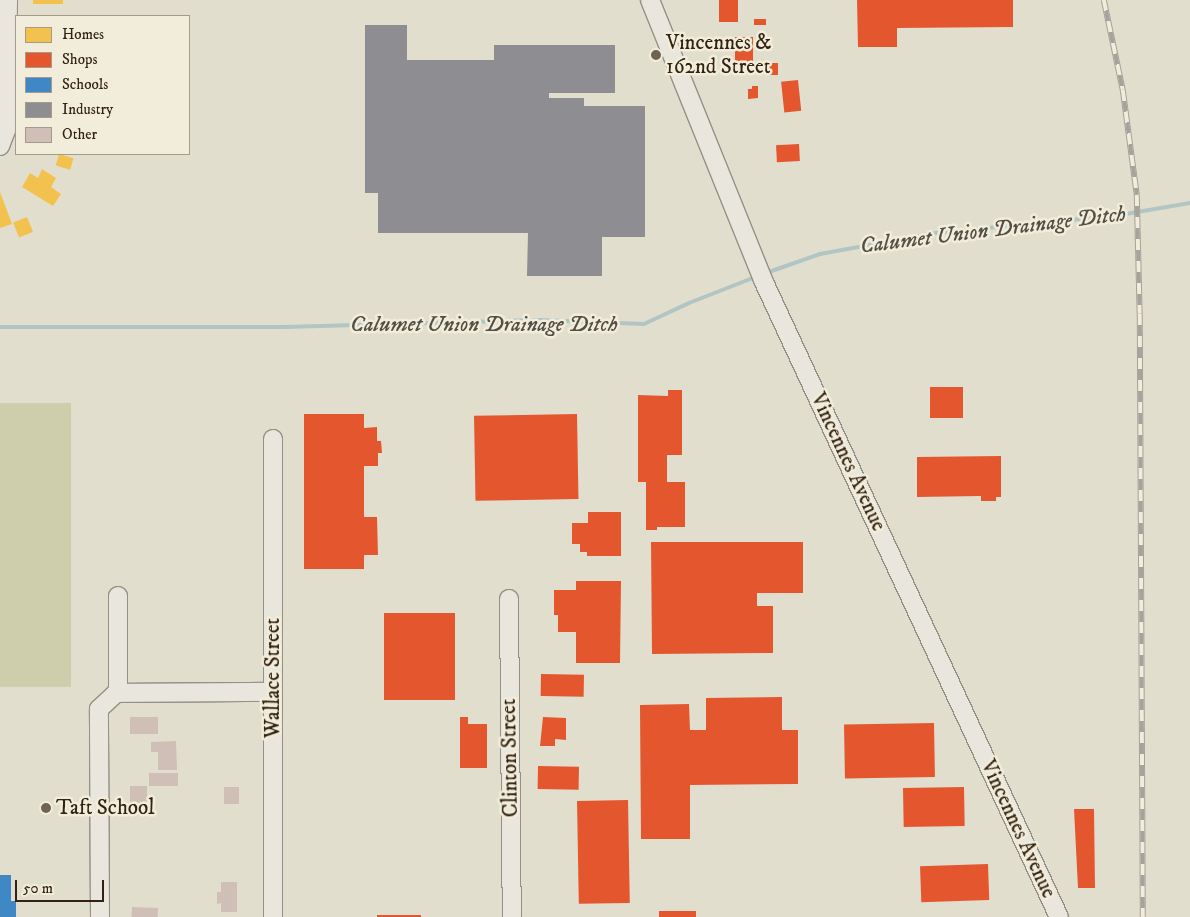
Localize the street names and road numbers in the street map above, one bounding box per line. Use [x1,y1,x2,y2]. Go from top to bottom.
street label: Vincennes Avenue [805,389,891,535]
street label: Wallace Street [260,618,286,738]
street label: Clinton Street [496,698,524,818]
street label: Vincennes Avenue [975,756,1061,902]

